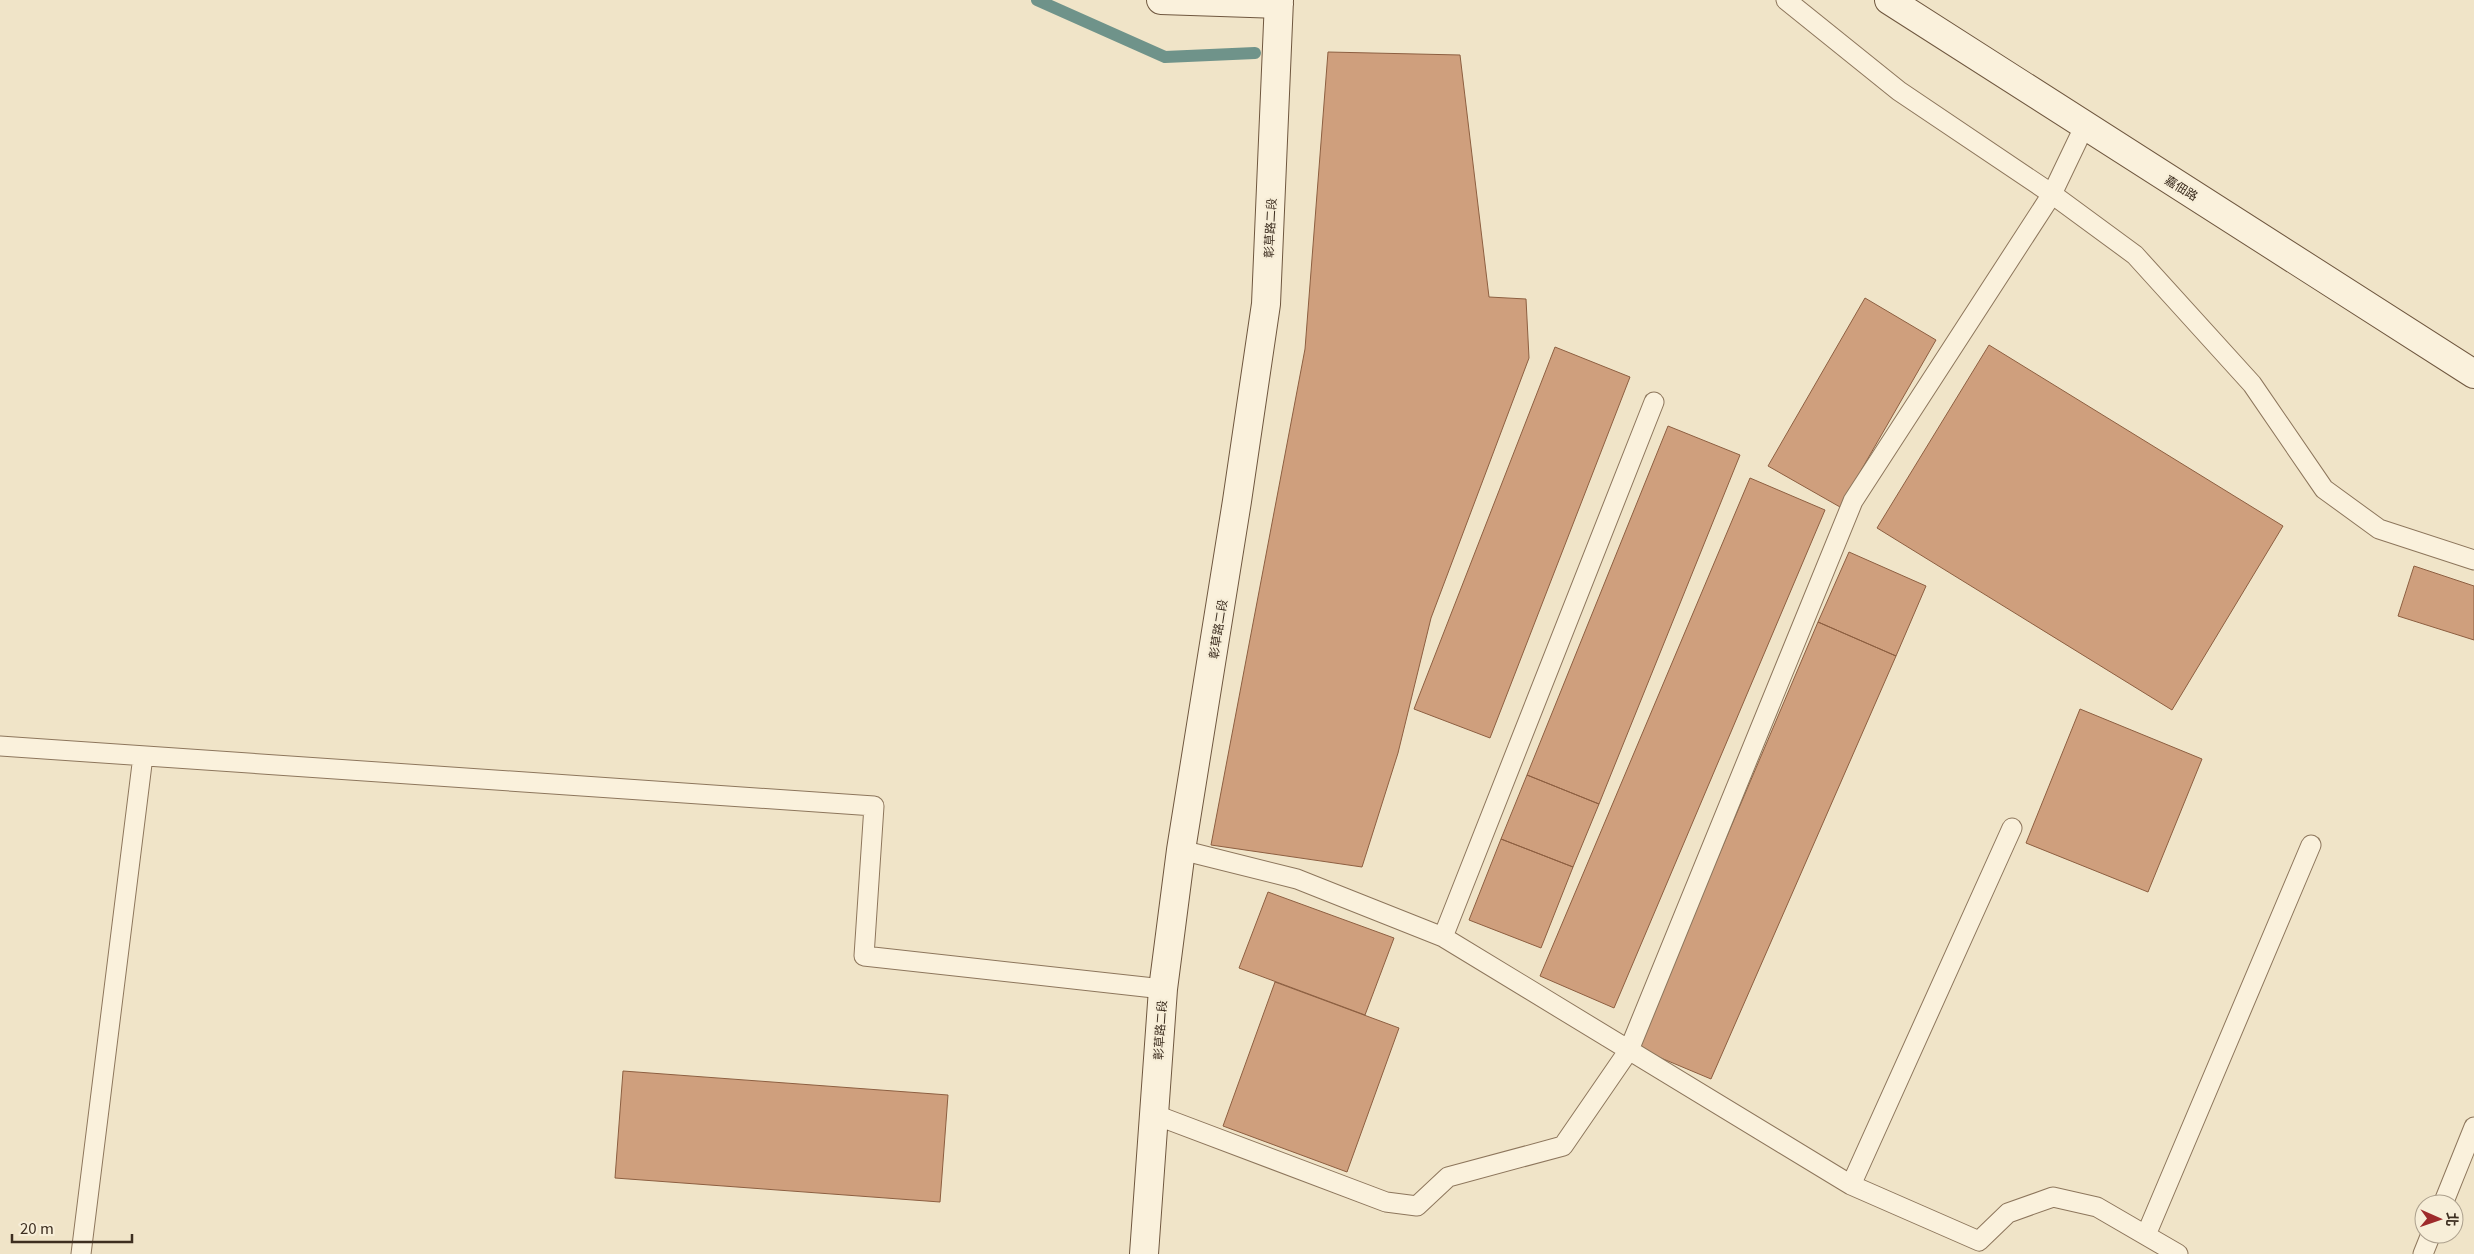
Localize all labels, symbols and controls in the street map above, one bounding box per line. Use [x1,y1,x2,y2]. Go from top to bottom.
street label: 嘉佃路 [2162,170,2202,204]
street label: 彰草路二段 [1259,198,1279,258]
street label: 彰草路二段 [1204,598,1230,660]
street label: 彰草路二段 [1148,999,1170,1061]
north arrow [2414,1194,2464,1244]
scale bar [12,1212,132,1244]
text: 北 [2443,1212,2463,1227]
text: 20 m [20,1217,54,1238]

